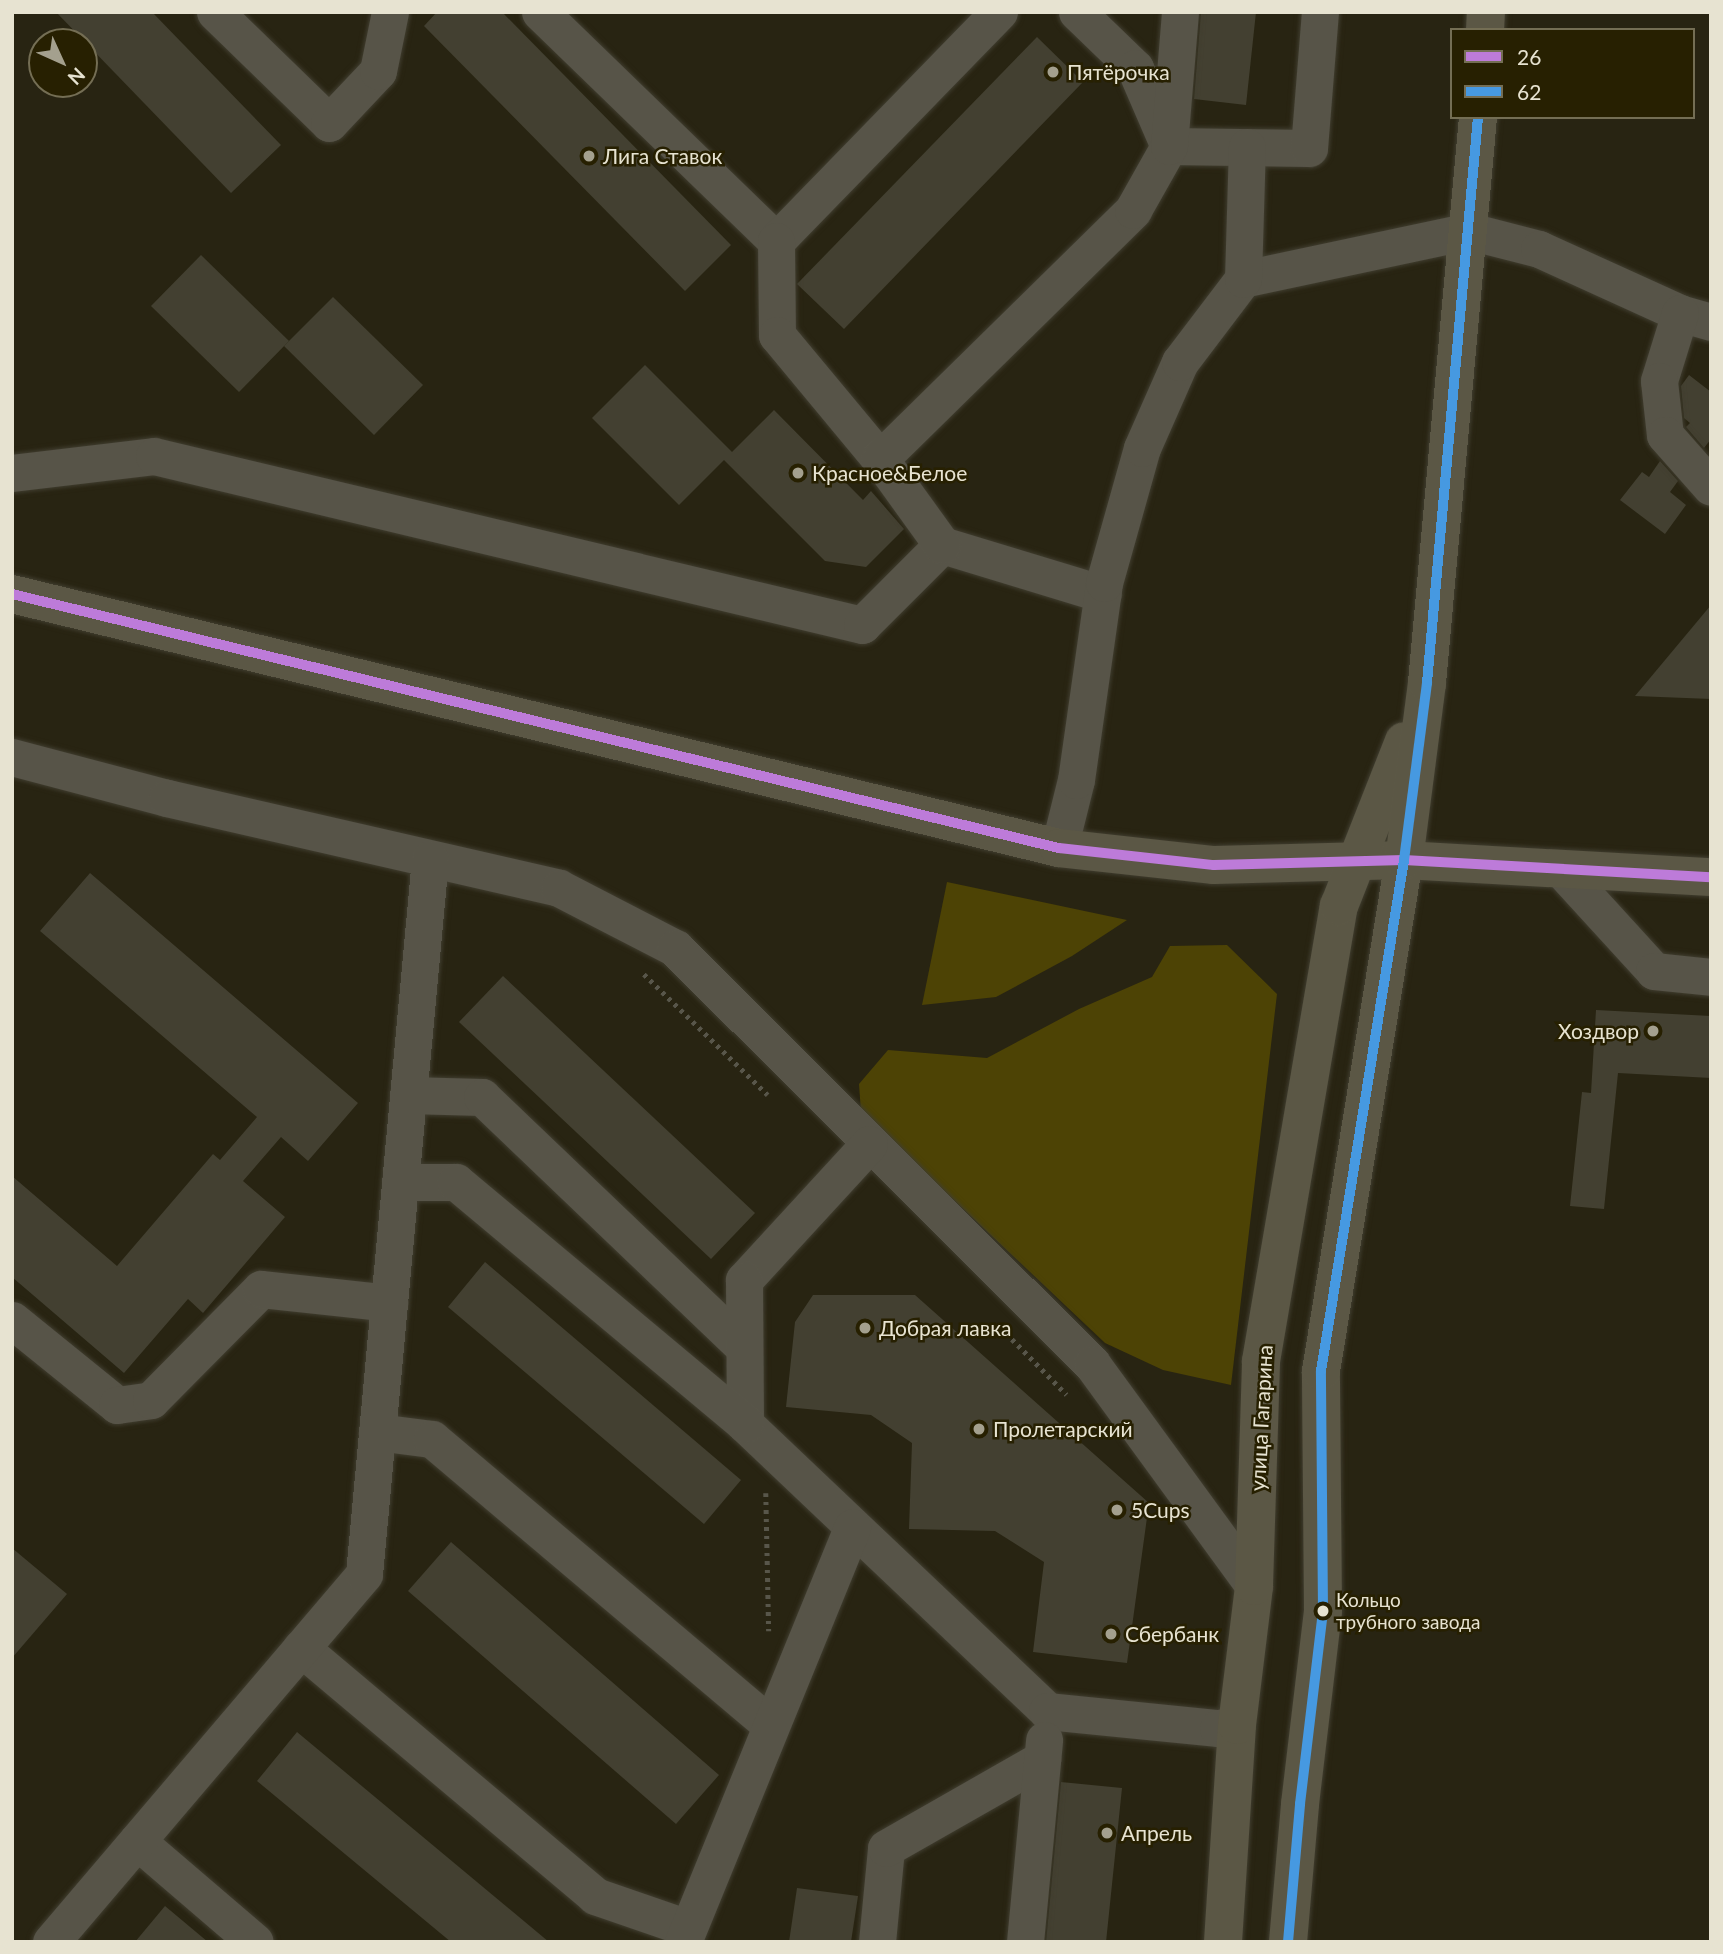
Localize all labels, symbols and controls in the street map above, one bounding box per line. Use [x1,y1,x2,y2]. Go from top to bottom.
north arrow [28,28,98,98]
legend [1450,28,1695,119]
text: 26 [1517,44,1541,69]
place label: Пятёрочка [1067,59,1170,85]
text: N [63,63,90,90]
marker: Пятёрочка [1045,64,1061,80]
text: 62 [1517,79,1541,104]
place label: Лига Ставок [603,143,722,169]
marker: Лига Ставок [581,148,597,164]
place label: Красное&Белое [812,460,967,486]
marker: Красное&Белое [790,465,806,481]
place label: Хоздвор [1558,1018,1639,1044]
marker: Хоздвор [1645,1023,1661,1039]
place label: Добрая лавка [879,1315,1011,1341]
marker: Добрая лавка [857,1320,873,1336]
street label: улица Гагарина [1245,1344,1277,1492]
place label: Пролетарский [993,1416,1133,1442]
marker: Пролетарский [971,1421,987,1437]
place label: 5Cups [1131,1497,1190,1523]
marker: 5Cups [1109,1502,1125,1518]
place label: Кольцо трубного завода [1336,1589,1480,1633]
marker: Кольцо трубного завода [1316,1604,1330,1618]
place label: Сбербанк [1125,1621,1219,1647]
marker: Сбербанк [1103,1626,1119,1642]
place label: Апрель [1121,1820,1192,1846]
marker: Апрель [1099,1825,1115,1841]

